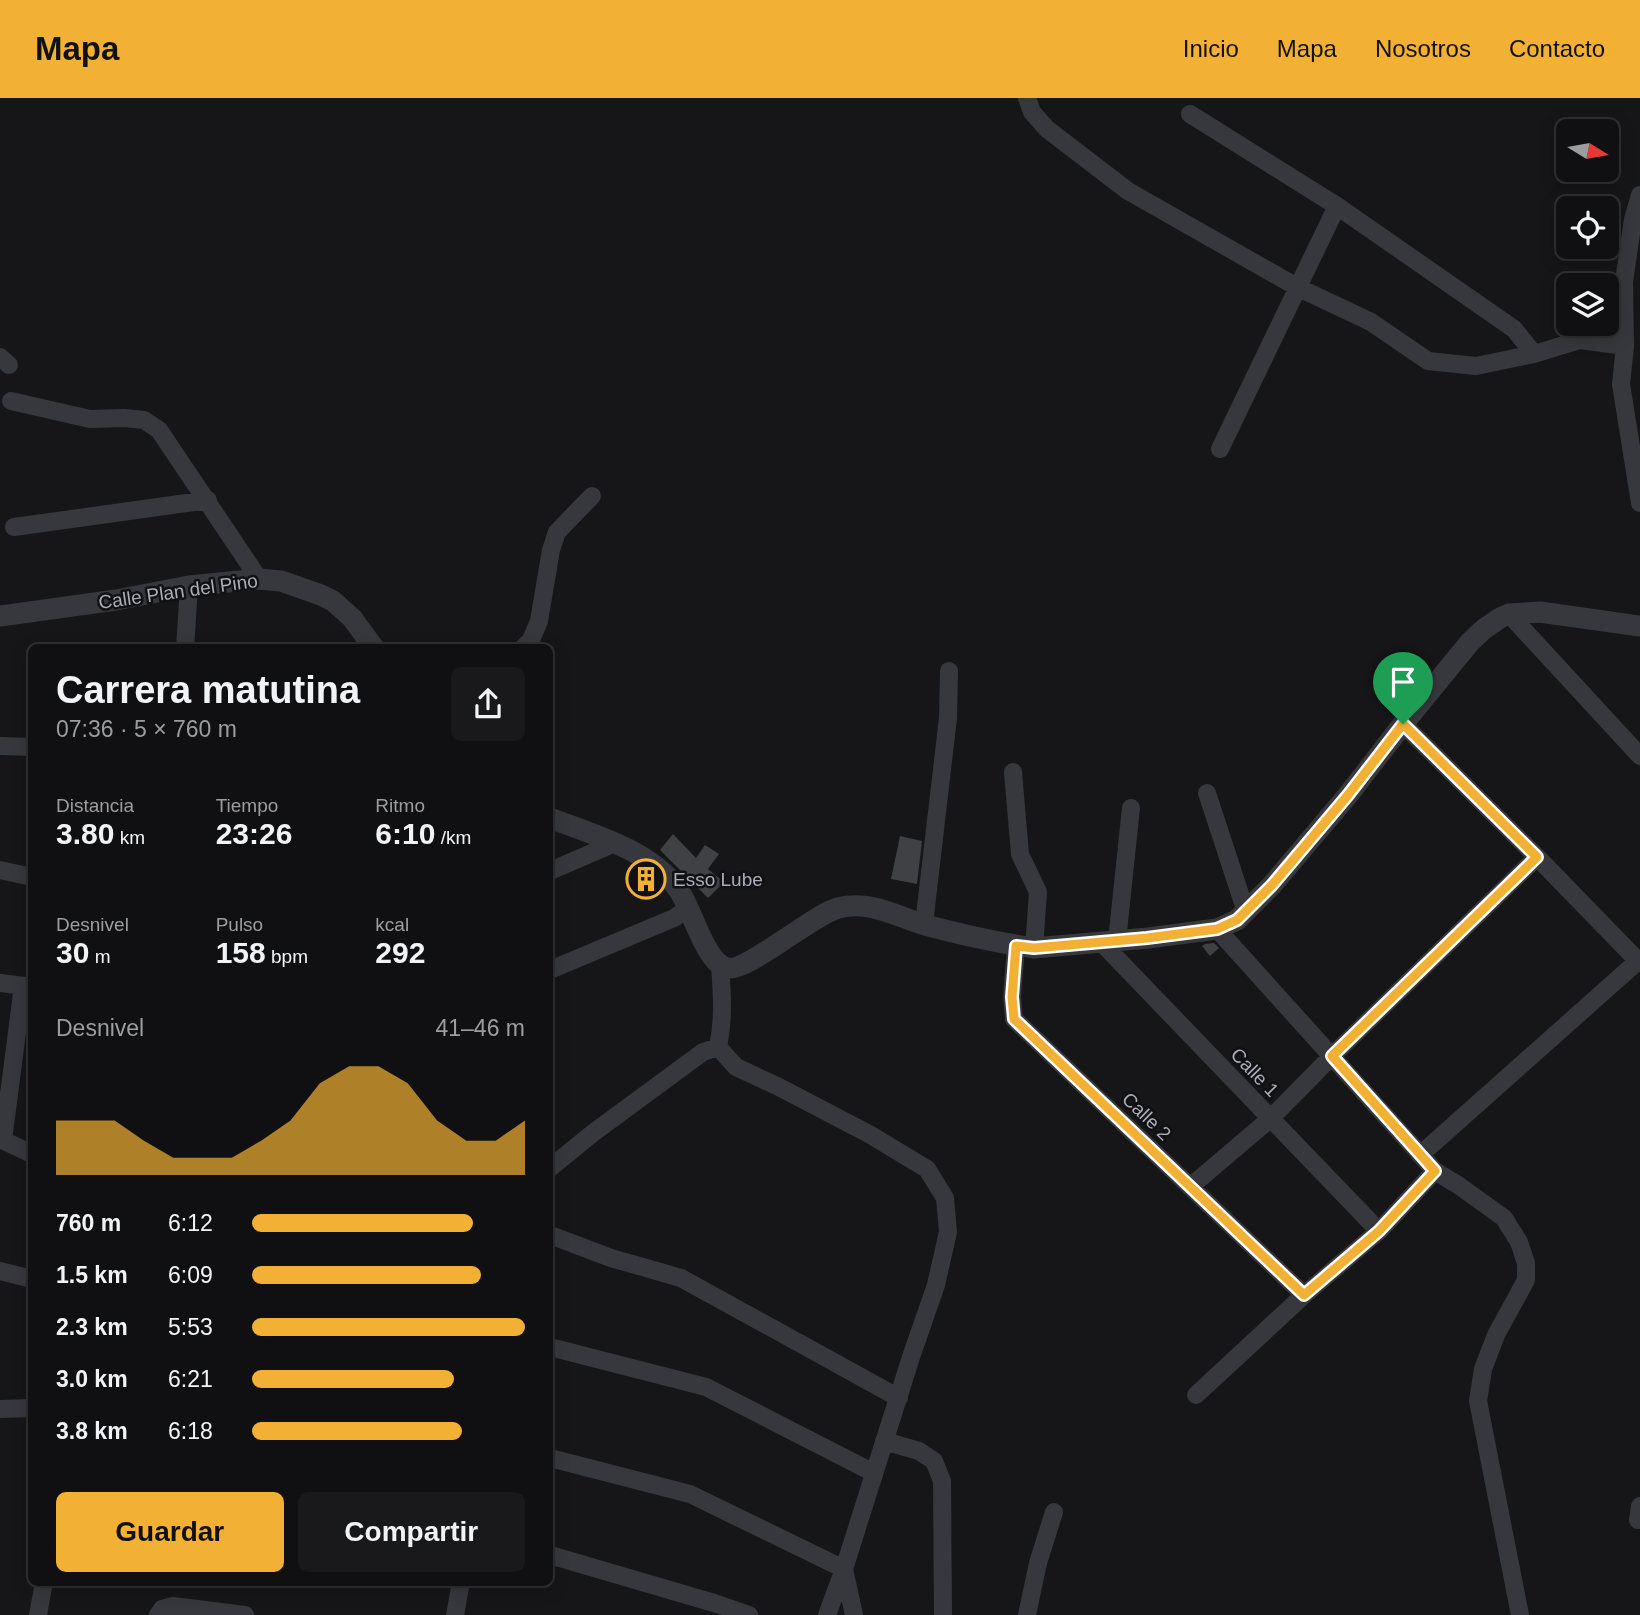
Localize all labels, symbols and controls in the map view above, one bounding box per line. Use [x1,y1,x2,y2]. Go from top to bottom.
text: Mapa [35,30,119,67]
text: Inicio [1183,35,1239,62]
text: Mapa [1277,35,1337,62]
text: Nosotros [1375,35,1471,62]
text: Contacto [1509,35,1605,62]
north arrow [1556,119,1619,182]
map controls [1556,119,1619,336]
button: locate [1556,196,1619,259]
button: layers [1556,273,1619,336]
street label: Calle Plan del Pino [97,570,259,613]
pin [1373,652,1433,724]
icon: arrive [1384,663,1422,701]
button: share [451,667,525,741]
text: Carrera matutina [56,669,360,711]
text: 07:36 · 5 × 760 m [56,716,237,742]
text: Distancia [56,795,134,816]
text: Tiempo [216,795,278,816]
text: Ritmo [375,795,425,816]
text: 3.80 [56,817,114,850]
text: 23:26 [216,817,292,850]
text: 6:10 [375,817,435,850]
text: km [114,827,145,848]
text: /km [435,827,471,848]
building icon: Esso Lube [625,858,667,900]
place label: Esso Lube [673,869,763,890]
text: Desnivel [56,914,129,935]
text: Pulso [216,914,263,935]
text: kcal [375,914,409,935]
text: 30 [56,936,89,969]
text: 158 [216,936,266,969]
text: 292 [375,936,425,969]
text: m [89,946,110,967]
text: bpm [266,946,308,967]
text: Desnivel [56,1015,144,1041]
text: 41–46 m [435,1015,525,1041]
street label: Calle 1 [1227,1044,1283,1101]
street label: Calle 2 [1118,1088,1175,1144]
text: 760 m [56,1210,121,1236]
text: 6:12 [168,1210,213,1236]
text: 1.5 km [56,1262,128,1288]
text: 6:09 [168,1262,213,1288]
text: 2.3 km [56,1314,128,1340]
text: 5:53 [168,1314,213,1340]
text: 3.0 km [56,1366,128,1392]
text: 6:21 [168,1366,213,1392]
text: 3.8 km [56,1418,128,1444]
text: 6:18 [168,1418,213,1444]
button: Guardar [56,1492,284,1572]
button: Compartir [298,1492,525,1572]

